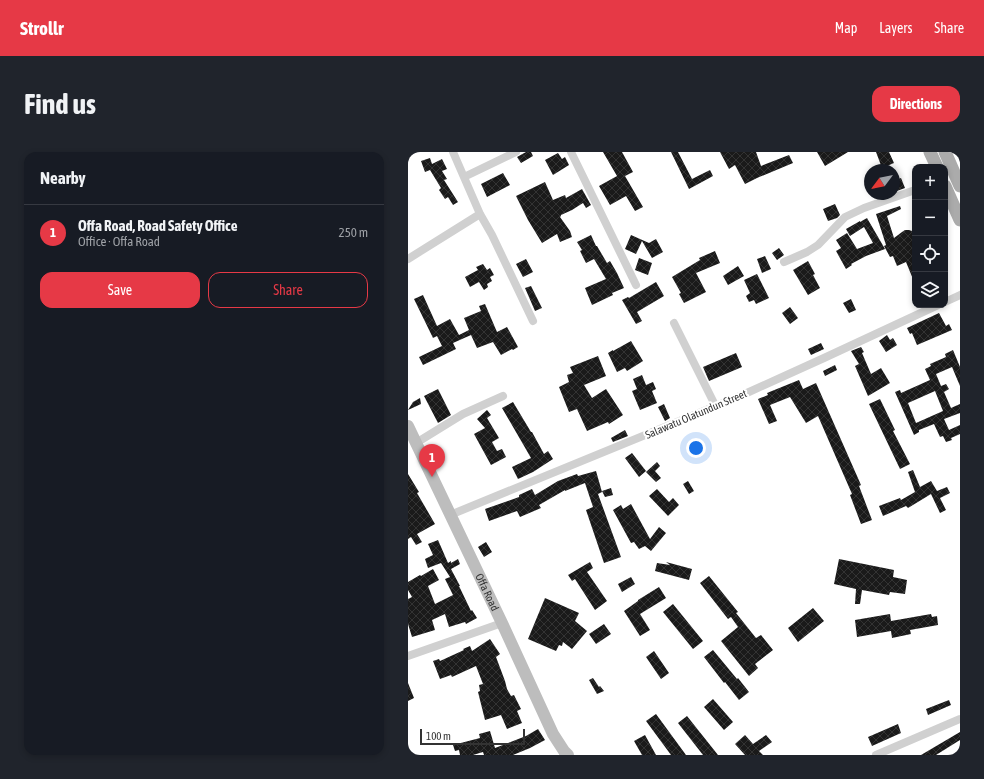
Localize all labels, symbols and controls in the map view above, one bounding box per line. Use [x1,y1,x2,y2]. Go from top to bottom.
text: Strollr [20,17,64,39]
text: Map [835,20,857,36]
text: Layers [879,20,912,36]
text: Share [934,20,964,36]
button: Directions [872,86,960,122]
text: Find us [24,88,96,120]
north arrow [864,164,900,200]
map controls [912,164,948,308]
button: + [912,164,948,200]
text: Nearby [40,168,86,188]
button: − [912,200,948,236]
text: Offa Road, Road Safety Office [78,217,237,234]
text: 1 [50,225,56,240]
text: 250 m [339,225,368,240]
text: Office · Offa Road [78,234,160,249]
button: locate [912,236,948,272]
button: Save [40,272,200,308]
button: Share [208,272,368,308]
button: layers [912,272,948,308]
street label: Salawatu Olatundun Street [643,387,749,441]
your location [686,438,706,458]
pin: 1 [419,444,445,477]
street label: Offa Road [473,571,501,613]
scale bar [420,727,525,746]
text: 100 m [426,730,451,742]

